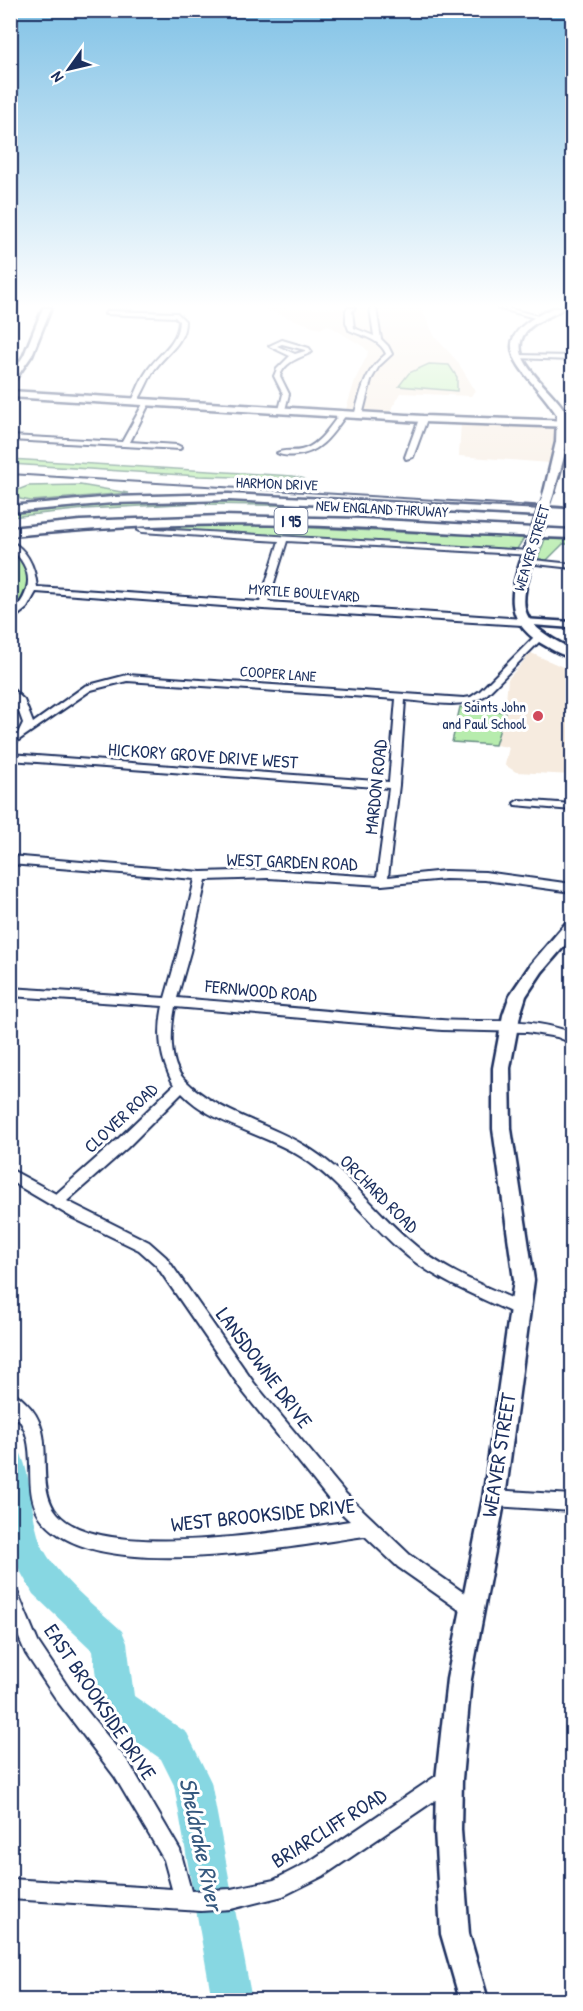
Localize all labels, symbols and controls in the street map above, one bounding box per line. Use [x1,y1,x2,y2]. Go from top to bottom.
north arrow [39,39,99,99]
text: N [45,67,68,87]
street label: HARMON DRIVE [235,472,319,495]
street label: NEW ENGLAND THRUWAY [315,495,449,522]
street label: WEAVER STREET [508,501,555,594]
road number: I 95 [274,508,308,534]
street label: MYRTLE BOULEVARD [248,578,361,607]
street label: COOPER LANE [239,660,317,687]
place label: Saints John and Paul School [442,696,526,734]
marker: Saints John and Paul School [531,709,545,723]
street label: HICKORY GROVE DRIVE WEST [107,736,299,775]
street label: MARDON ROAD [358,738,393,836]
street label: WEST GARDEN ROAD [226,847,358,876]
street label: FERNWOOD ROAD [203,973,318,1008]
street label: CLOVER ROAD [78,1077,163,1158]
street label: ORCHARD ROAD [335,1149,424,1239]
street label: LANSDOWNE DRIVE [209,1301,319,1434]
street label: WEAVER STREET [474,1390,523,1519]
street label: WEST BROOKSIDE DRIVE [169,1490,357,1539]
street label: EAST BROOKSIDE DRIVE [37,1618,163,1785]
water label: Sheldrake River [172,1775,232,1916]
street label: BRIARCLIFF ROAD [265,1781,392,1875]

